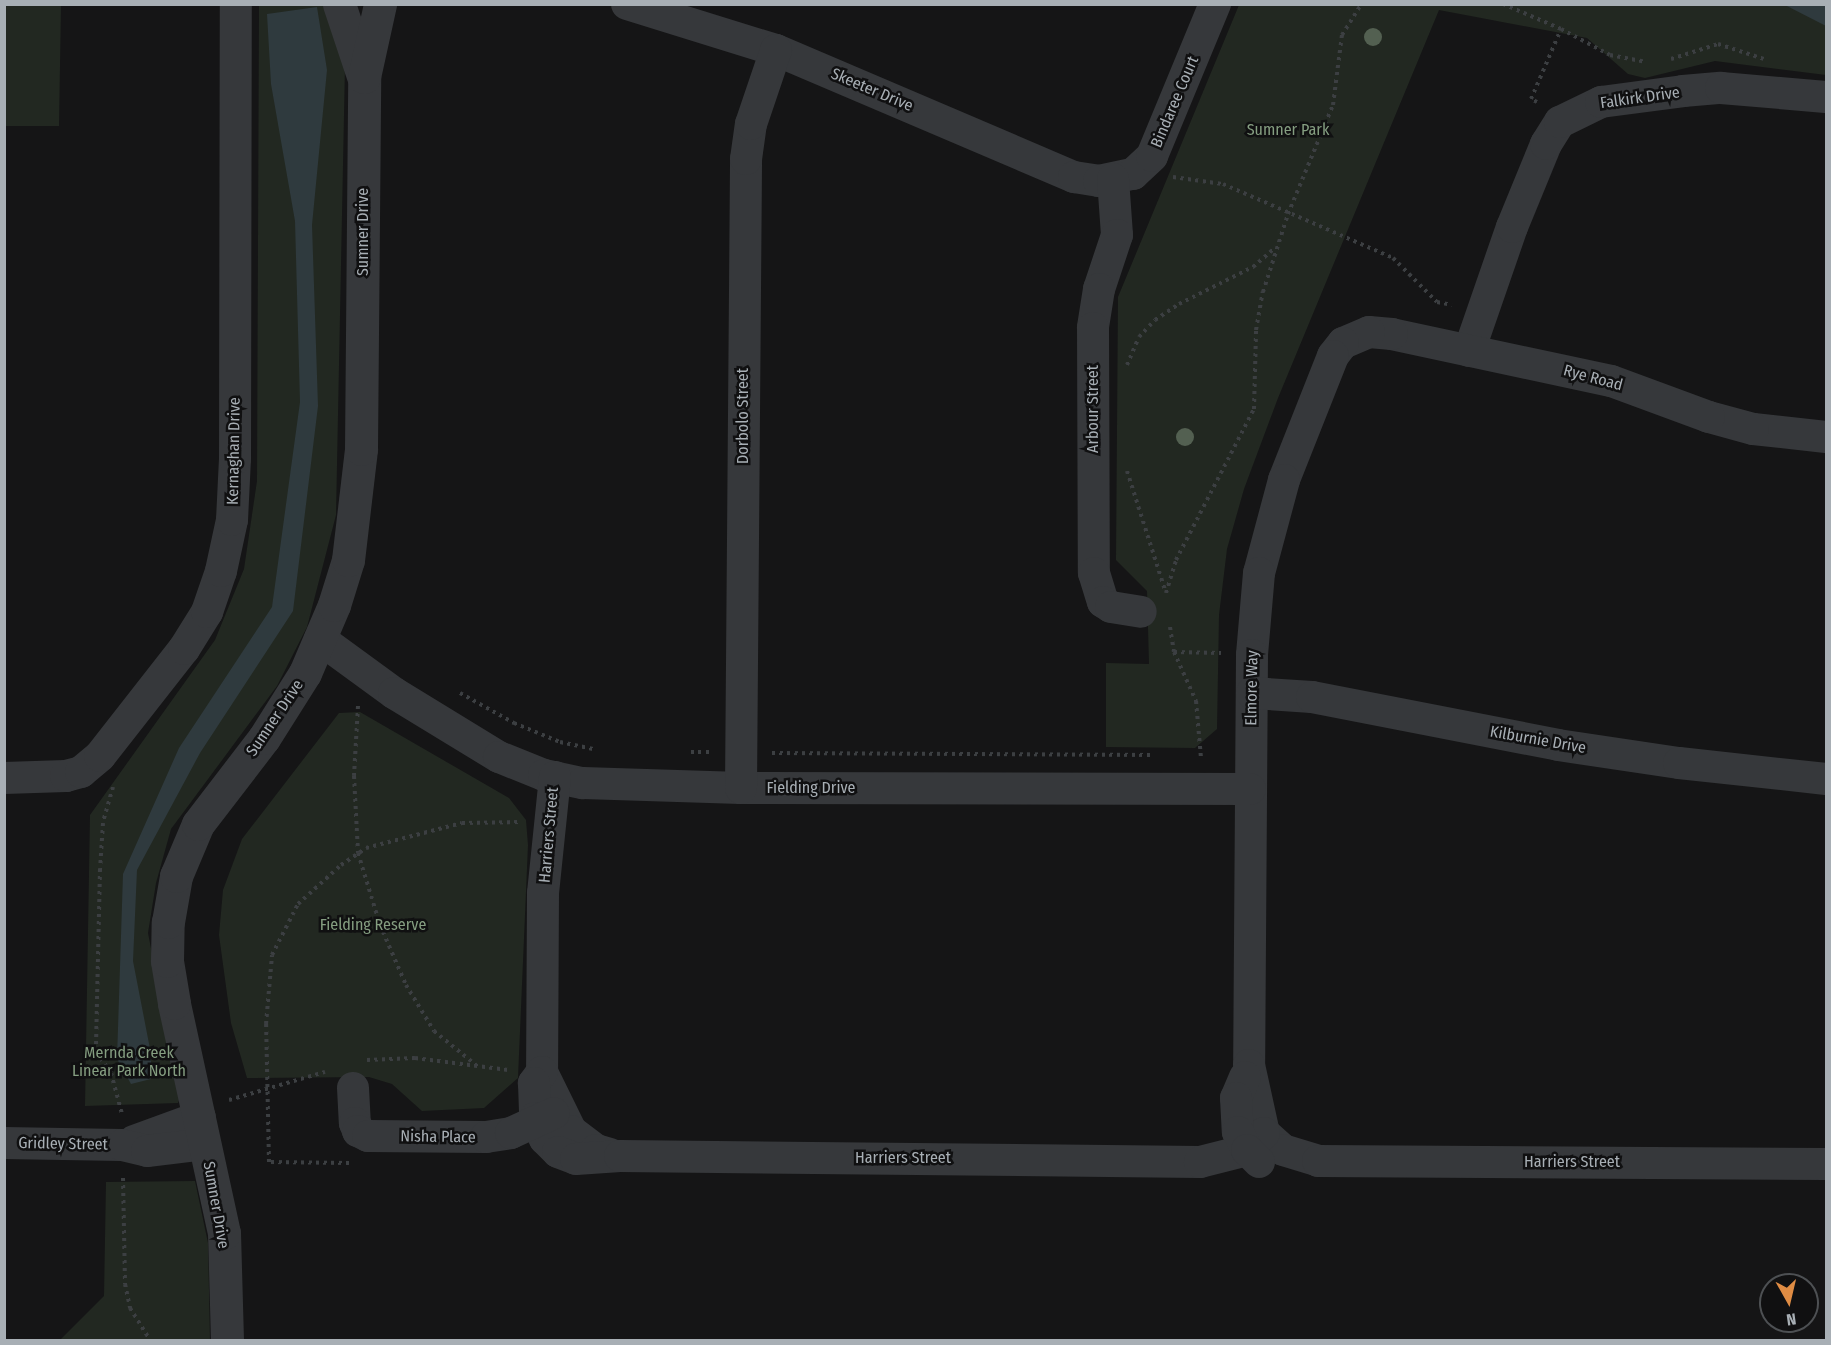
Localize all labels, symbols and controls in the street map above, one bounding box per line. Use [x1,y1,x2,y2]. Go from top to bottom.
street label: Bindaree Court [1147,53,1203,151]
street label: Skeeter Drive [828,64,916,116]
street label: Falkirk Drive [1599,83,1681,113]
park label: Sumner Park [1247,120,1329,140]
street label: Sumner Drive [353,188,373,276]
street label: Rye Road [1561,361,1625,395]
street label: Arbour Street [1083,365,1103,453]
street label: Dorbolo Street [733,368,753,464]
street label: Kernaghan Drive [223,397,245,505]
street label: Elmore Way [1242,650,1262,726]
street label: Sumner Drive [242,676,308,760]
street label: Kilburnie Drive [1488,722,1588,758]
street label: Fielding Drive [767,778,855,798]
street label: Harriers Street [535,786,563,884]
park label: Fielding Reserve [320,915,426,935]
park label: Mernda Creek Linear Park North [72,1043,186,1081]
street label: Nisha Place [400,1127,476,1147]
street label: Gridley Street [18,1134,108,1154]
street label: Harriers Street [855,1148,951,1168]
street label: Harriers Street [1524,1152,1620,1172]
street label: Sumner Drive [199,1160,233,1250]
north arrow [1759,1273,1819,1333]
text: N [1785,1309,1797,1329]

